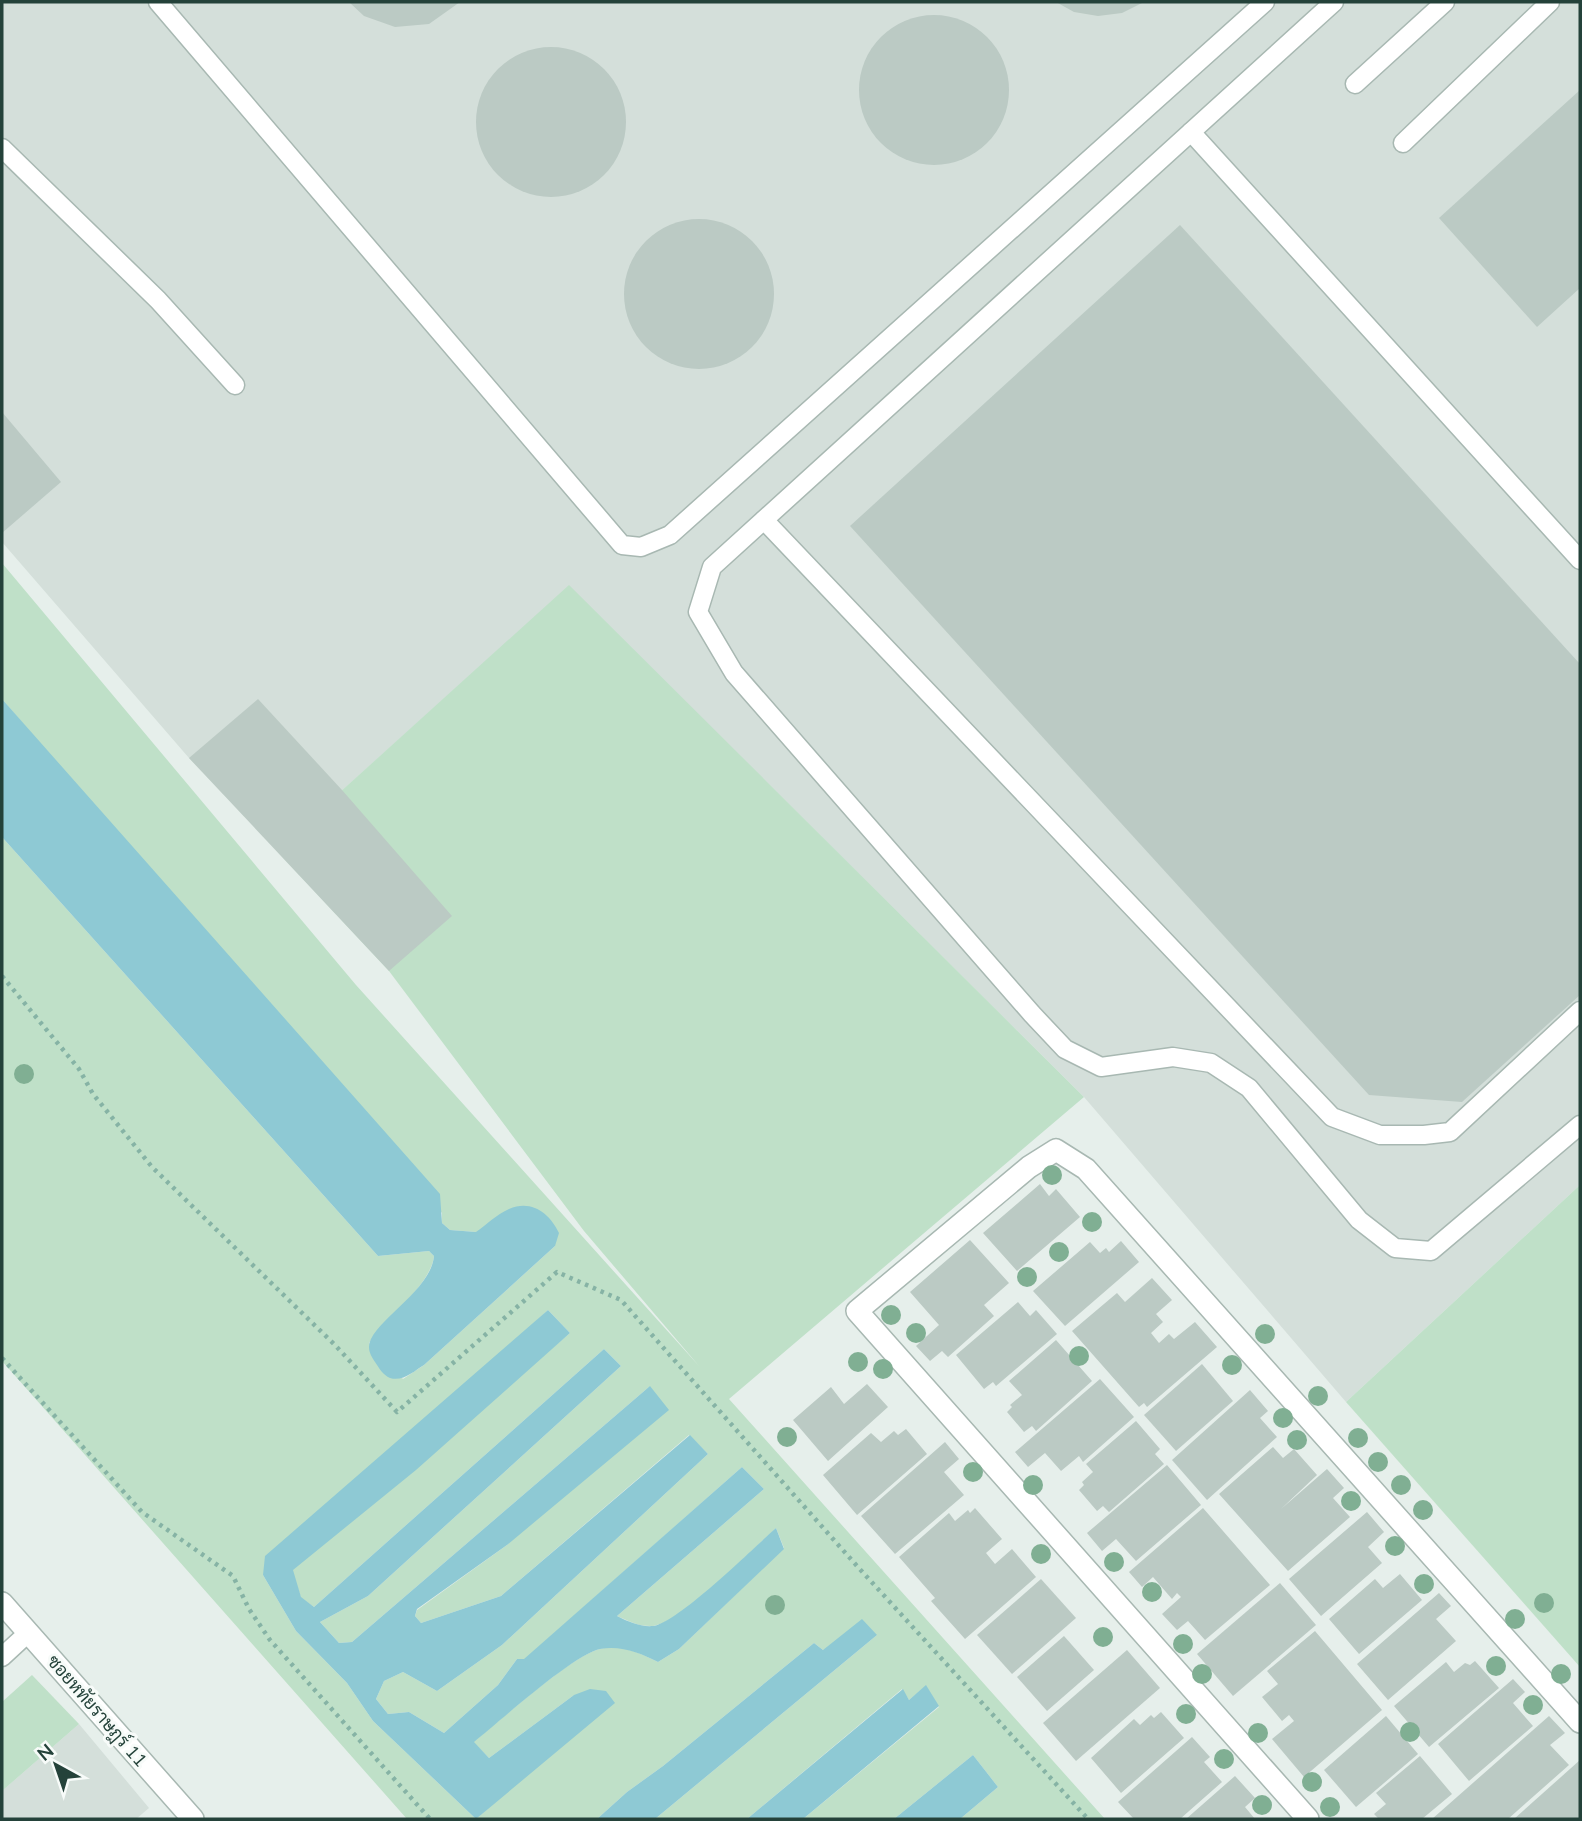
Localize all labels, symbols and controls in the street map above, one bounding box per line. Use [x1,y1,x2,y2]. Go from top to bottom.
street label: ซอยหทัยราษฎร์ 11 [42,1649,153,1772]
north arrow [21,1730,91,1800]
text: N [32,1738,60,1767]

